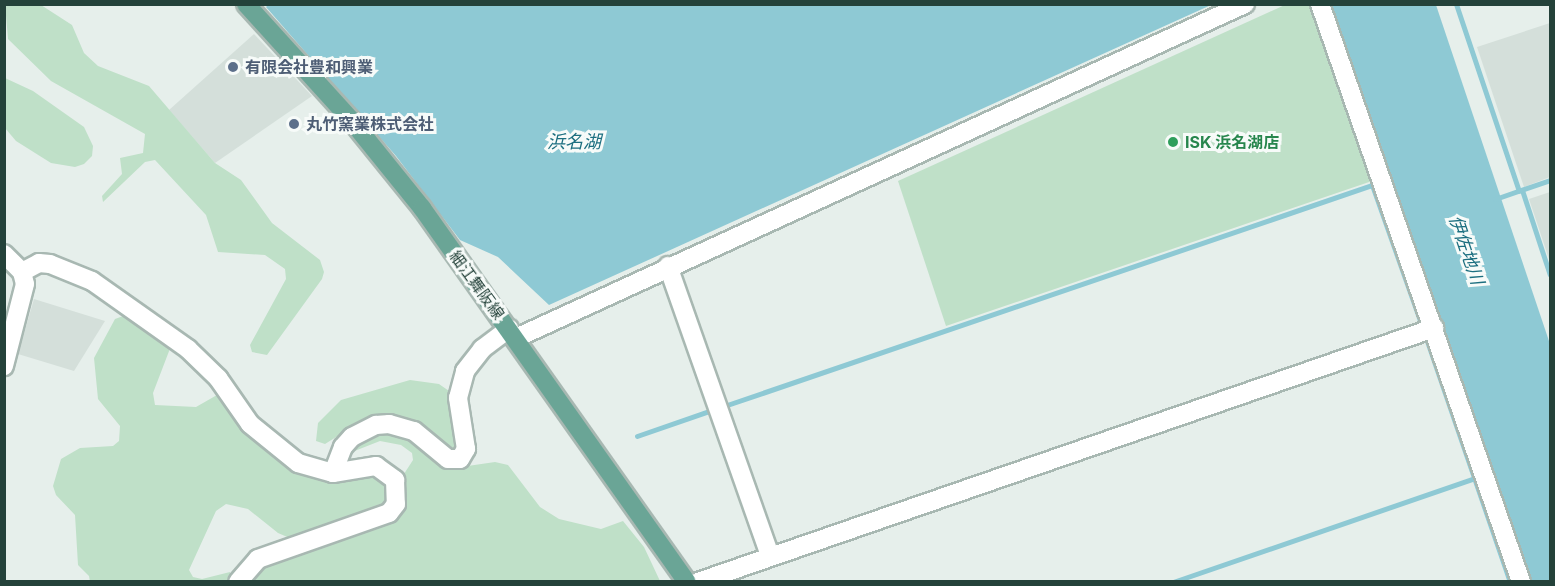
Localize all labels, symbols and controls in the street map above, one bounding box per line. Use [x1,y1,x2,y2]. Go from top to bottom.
place label: 有限会社豊和興業 [245,57,373,77]
marker: 有限会社豊和興業 [226,60,240,74]
place label: 丸竹窯業株式会社 [306,114,434,134]
marker: 丸竹窯業株式会社 [287,117,301,131]
water label: 浜名湖 [547,131,601,153]
place label: ISK 浜名湖店 [1185,132,1279,152]
marker: ISK 浜名湖店 [1166,135,1180,149]
water label: 伊佐地川 [1444,212,1488,288]
street label: 細江舞阪線 [446,247,508,323]

